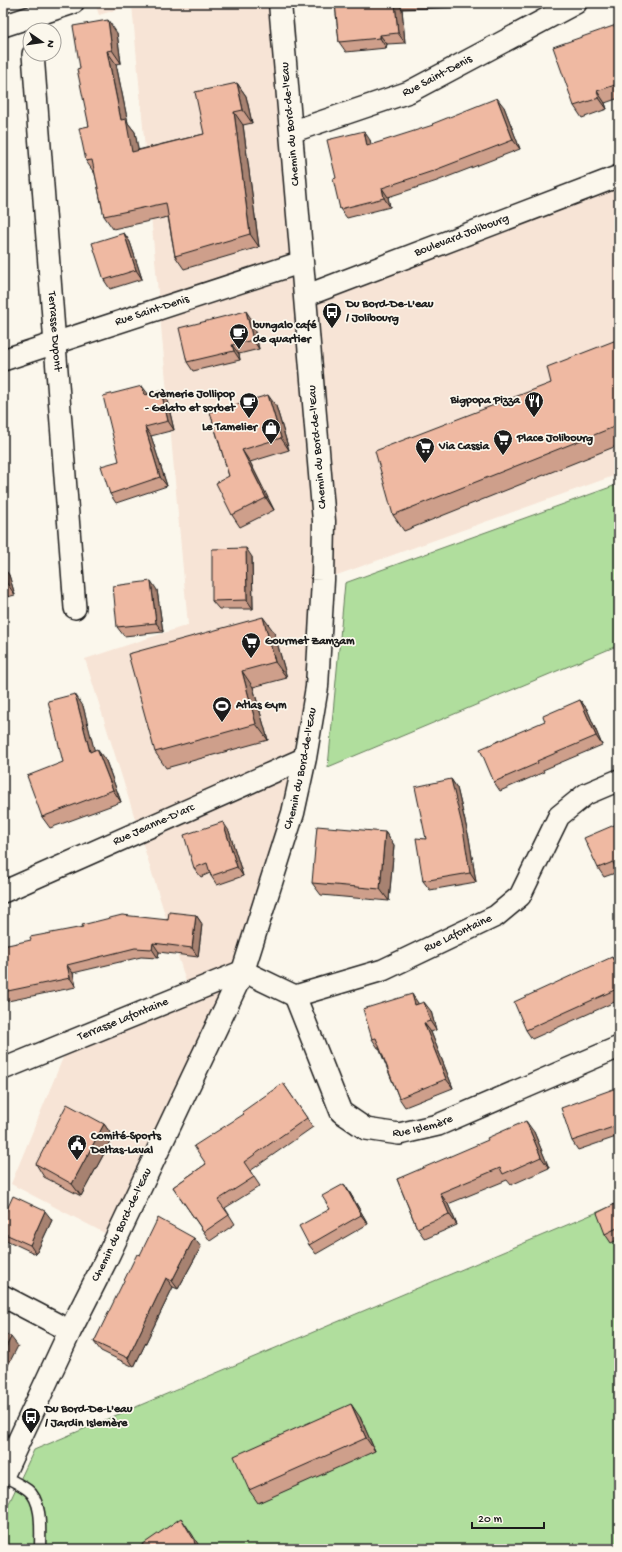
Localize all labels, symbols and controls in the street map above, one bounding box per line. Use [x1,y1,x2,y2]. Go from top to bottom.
north arrow [22,22,62,62]
text: N [43,39,56,49]
street label: Rue Saint-Denis [401,52,475,101]
street label: Chemin du Bord-de-l'Eau [279,61,303,186]
street label: Boulevard Jolibourg [412,212,511,261]
street label: Terrasse Dupont [44,290,64,373]
street label: Rue Saint-Denis [113,292,192,330]
place label: Du Bord-De-L'eau / Jolibourg [345,298,434,326]
bus stop icon: Du Bord-De-L'eau / Jolibourg [321,301,343,329]
place label: bungalo café de quartier [252,319,317,347]
cafe icon: bungalo café de quartier [228,322,250,350]
street label: Chemin du Bord-de-l'Eau [306,384,330,509]
place label: Crèmerie Jollipop - Gelato et sorbet [145,388,236,416]
restaurant icon: Bigpopa Pizza [523,390,545,418]
cafe icon: Crèmerie Jollipop - Gelato et sorbet [238,391,260,419]
place label: Bigpopa Pizza [449,394,521,408]
shop icon: Le Tamelier [260,417,282,445]
place label: Le Tamelier [202,421,259,435]
supermarket icon: Place Jolibourg [492,428,514,456]
place label: Place Jolibourg [516,432,593,446]
supermarket icon: Via Cassia [414,436,436,464]
place label: Via Cassia [438,440,490,454]
supermarket icon: Gourmet Zamzam [240,631,262,659]
place label: Gourmet Zamzam [265,635,355,649]
sports icon: Atlas Gym [211,695,233,723]
place label: Atlas Gym [235,699,287,713]
street label: Chemin du Bord-de-l'Eau [281,706,320,831]
street label: Rue Jeanne-D'arc [111,801,197,849]
street label: Rue Lafontaine [422,912,495,956]
street label: Terrasse Lafontaine [75,995,171,1045]
street label: Rue Islemère [391,1112,456,1141]
place label: Comité-Sports Deltas-Laval [90,1130,162,1158]
public building icon: Comité-Sports Deltas-Laval [66,1133,88,1161]
street label: Chemin du Bord-de-l'Eau [89,1166,156,1284]
place label: Du Bord-De-L'eau / Jardin Islemère [44,1403,133,1431]
bus stop icon: Du Bord-De-L'eau / Jardin Islemère [20,1406,42,1434]
scale bar [472,1504,544,1530]
text: 20 m [478,1513,503,1527]

